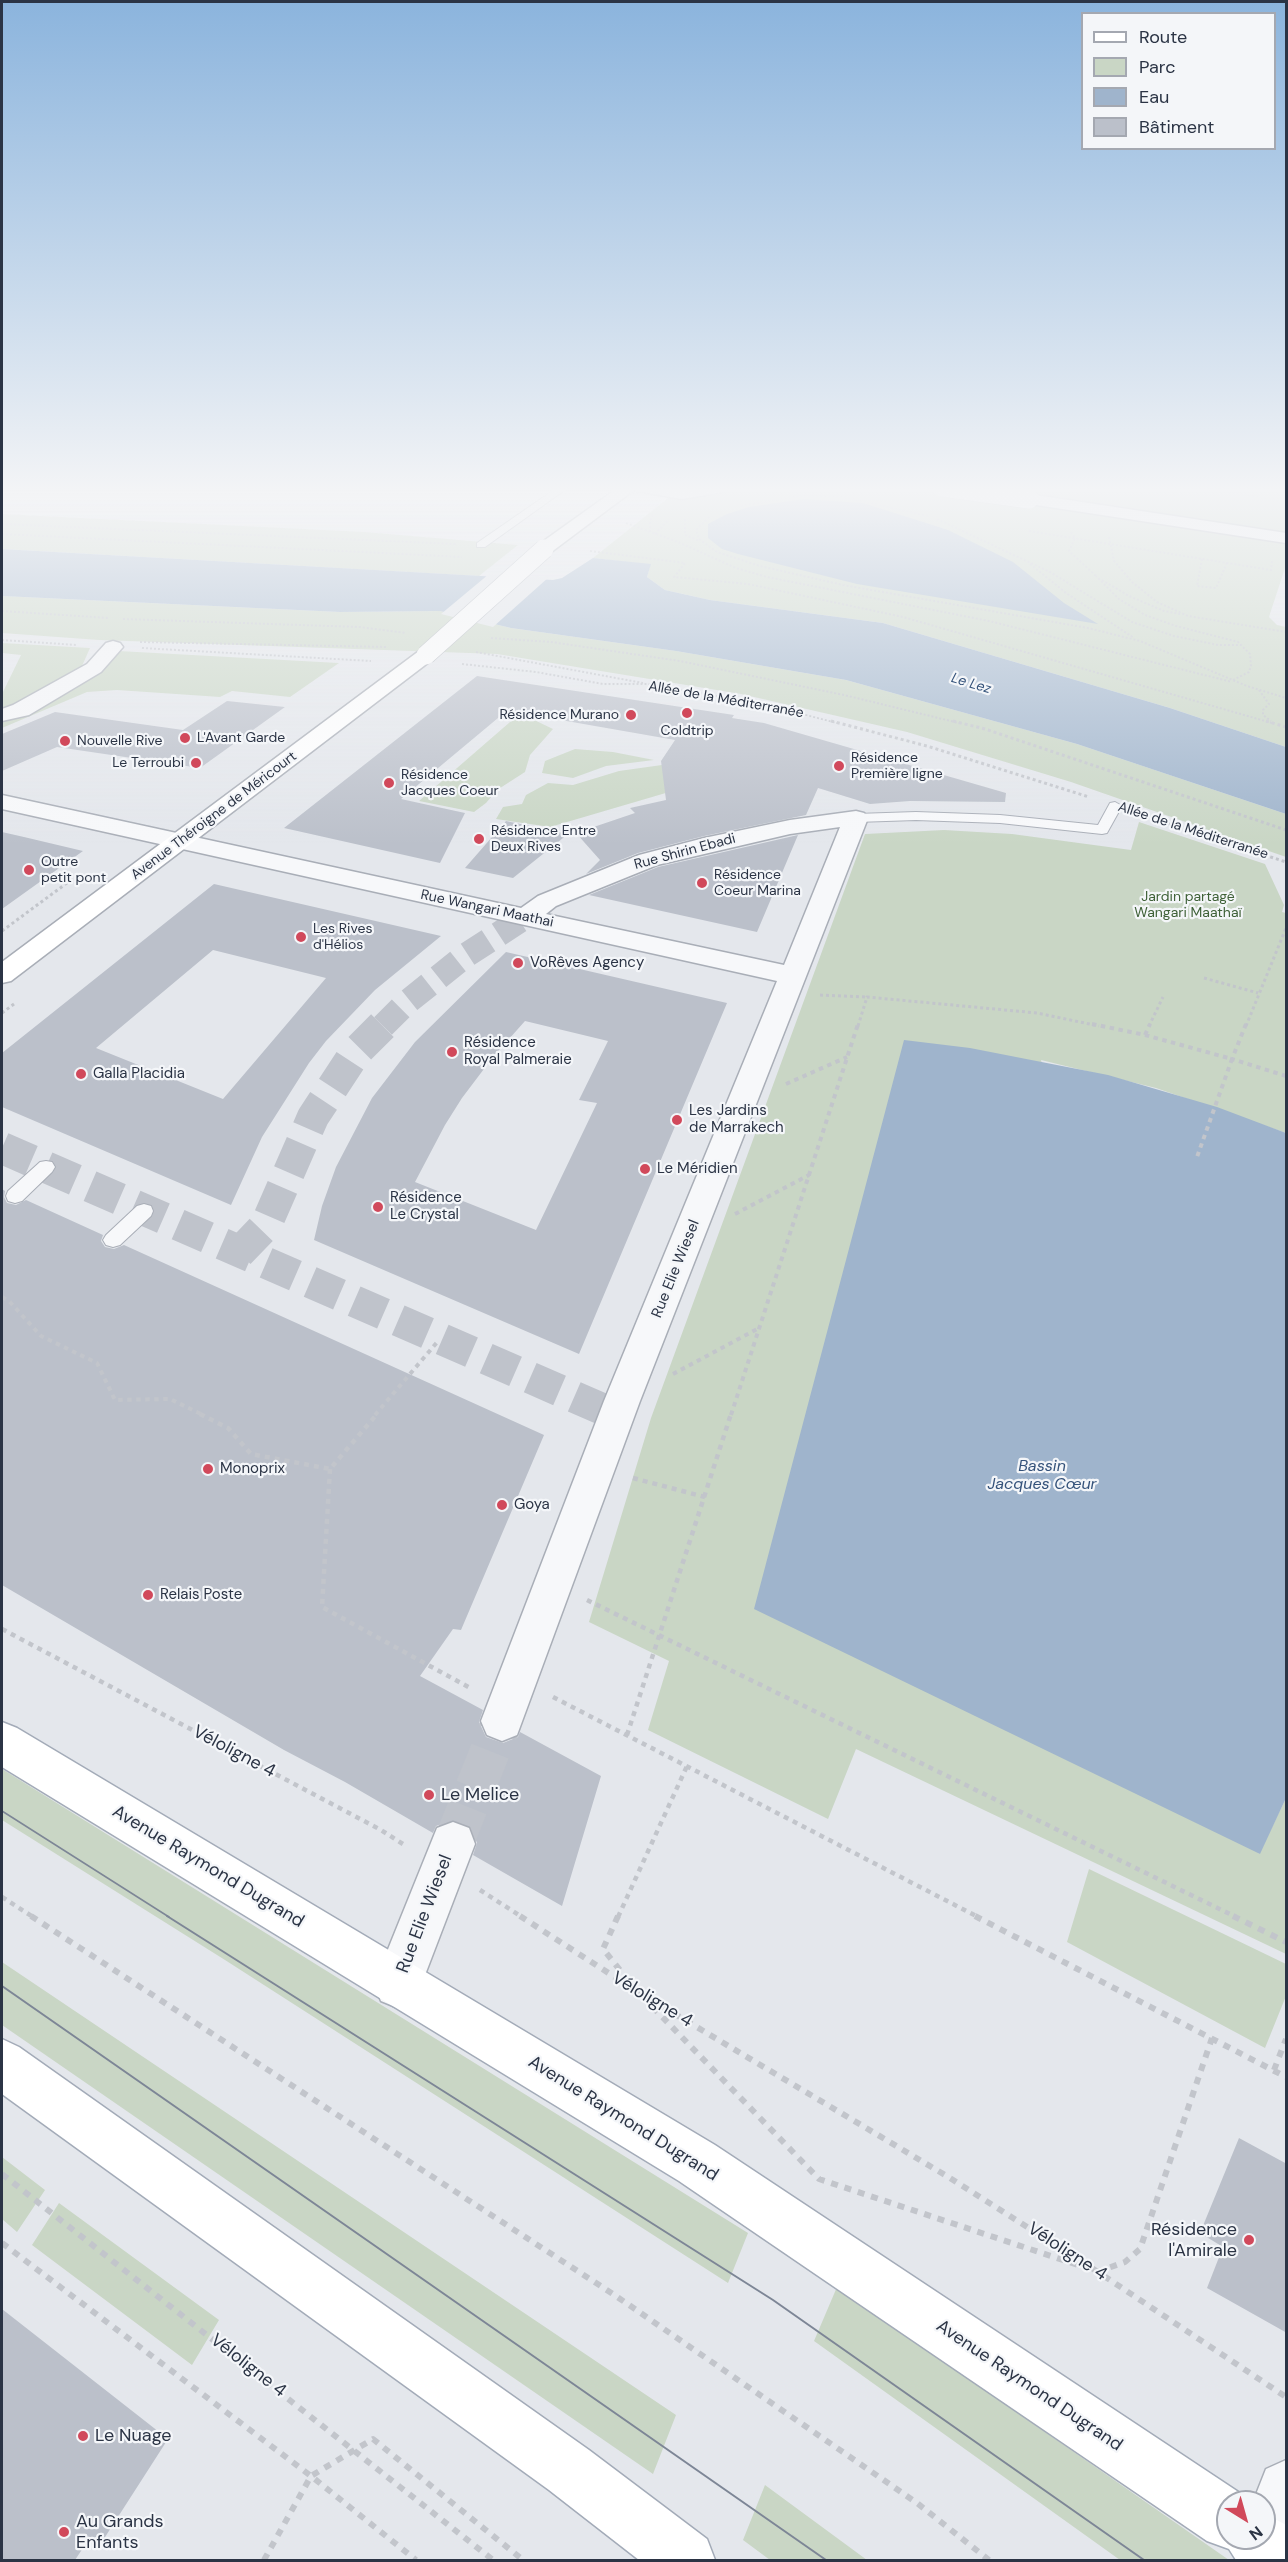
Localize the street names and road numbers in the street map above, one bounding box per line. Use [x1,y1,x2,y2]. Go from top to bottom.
street label: Allée de la Méditerranée [647,678,805,722]
street label: Avenue Théroigne de Méricourt [128,748,300,884]
street label: Allée de la Méditerranée [1116,799,1270,863]
street label: Rue Shirin Ebadi [632,830,738,874]
street label: Rue Wangari Maathai [419,887,555,931]
street label: Rue Elie Wiesel [648,1217,704,1321]
street label: Véloligne 4 [189,1721,279,1783]
street label: Avenue Raymond Dugrand [108,1801,308,1933]
street label: Rue Elie Wiesel [393,1852,457,1976]
street label: Véloligne 4 [608,1967,696,2033]
street label: Avenue Raymond Dugrand [524,2052,722,2186]
street label: Véloligne 4 [1023,2218,1111,2286]
street label: Avenue Raymond Dugrand [932,2316,1126,2456]
street label: Véloligne 4 [206,2330,290,2402]

